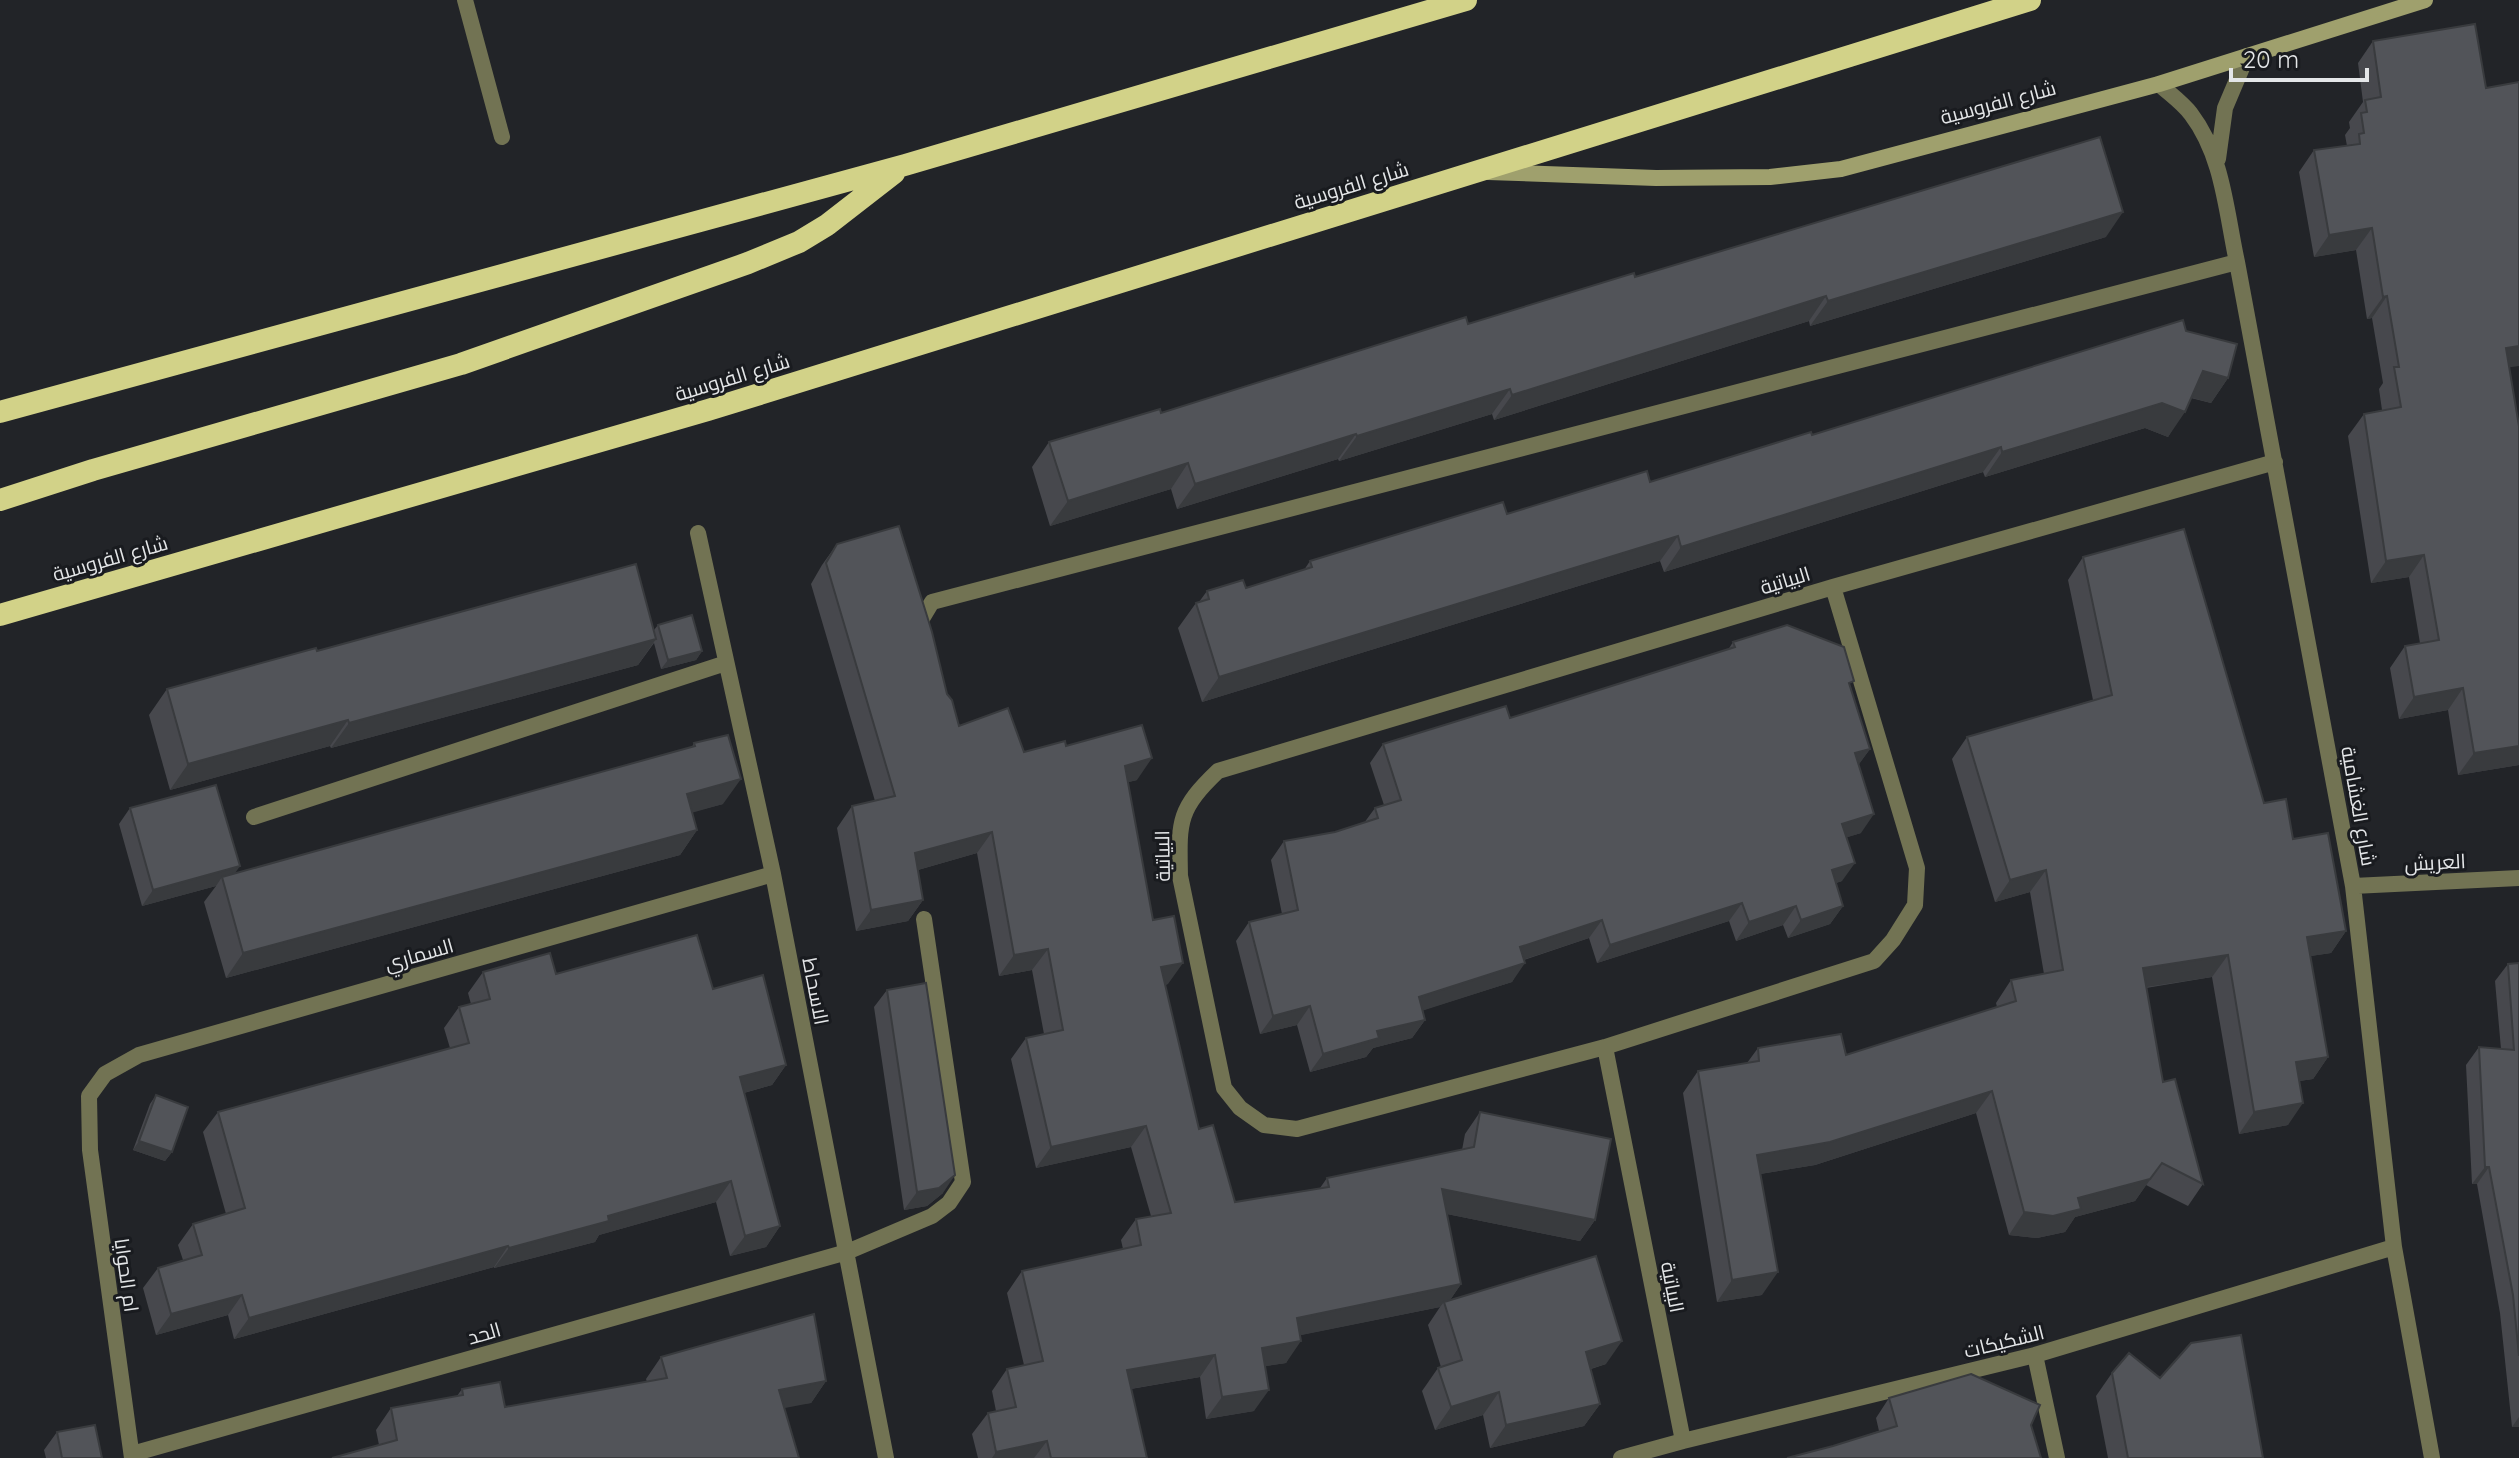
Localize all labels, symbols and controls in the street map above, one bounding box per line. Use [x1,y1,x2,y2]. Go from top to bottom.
scale bar [2231,32,2367,82]
text: 20 m [2243,44,2299,74]
street label: شارع الفروسية [1937,75,2059,131]
street label: شارع الفروسية [1291,156,1412,216]
street label: شارع الفروسية [672,348,793,408]
street label: شارع الفروسية [49,530,171,588]
street label: البياتية [1757,561,1813,599]
street label: شارع الغشامية [2334,744,2382,868]
street label: البياتية [1149,830,1175,882]
street label: العريش [2404,848,2466,877]
street label: السماري [382,932,458,980]
street label: الاسحاط [797,955,835,1027]
street label: ام الحوايا [107,1236,145,1314]
street label: البياتية [1656,1259,1690,1315]
street label: الحد [464,1316,504,1350]
street label: الشكيكات [1961,1319,2047,1363]

